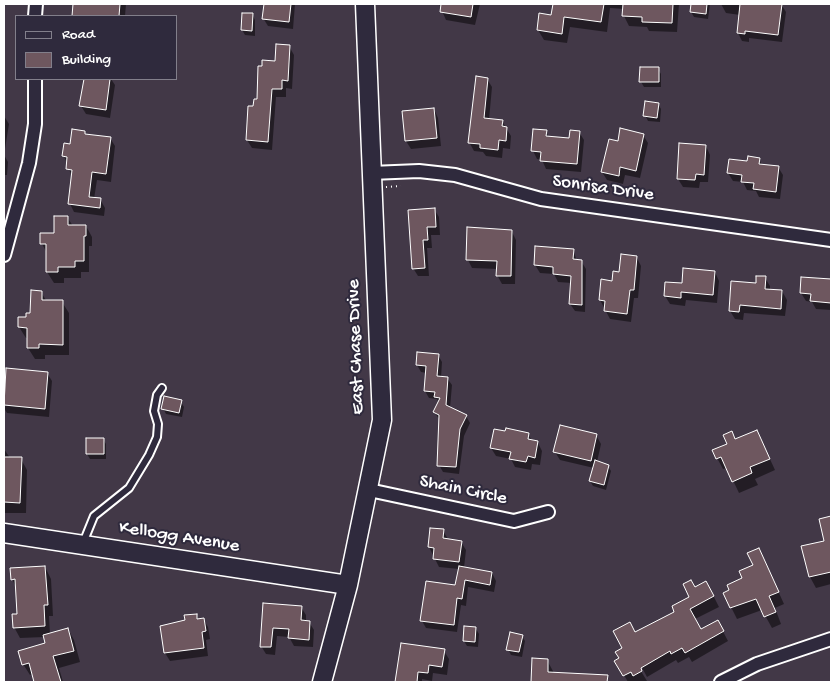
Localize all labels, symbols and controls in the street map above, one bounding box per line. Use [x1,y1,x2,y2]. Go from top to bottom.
legend [15,15,178,80]
text: Road [62,26,95,44]
text: Building [62,51,111,69]
street label: Sonrisa Drive [551,171,655,207]
street label: East Chase Drive [343,279,371,415]
street label: Shain Circle [417,471,509,511]
street label: Kellogg Avenue [117,517,241,559]

